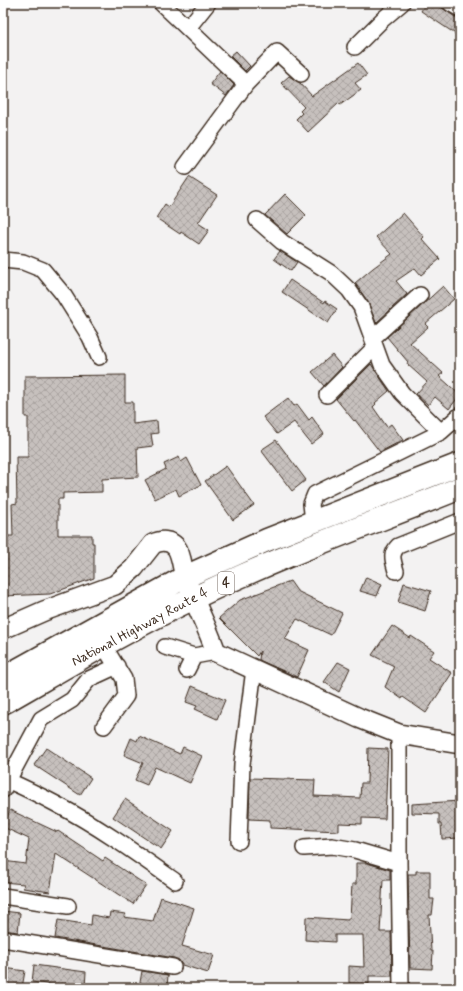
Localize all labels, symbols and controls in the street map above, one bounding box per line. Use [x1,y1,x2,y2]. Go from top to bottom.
road number: 4 [218,572,234,594]
street label: National Highway Route 4 [68,583,212,671]

